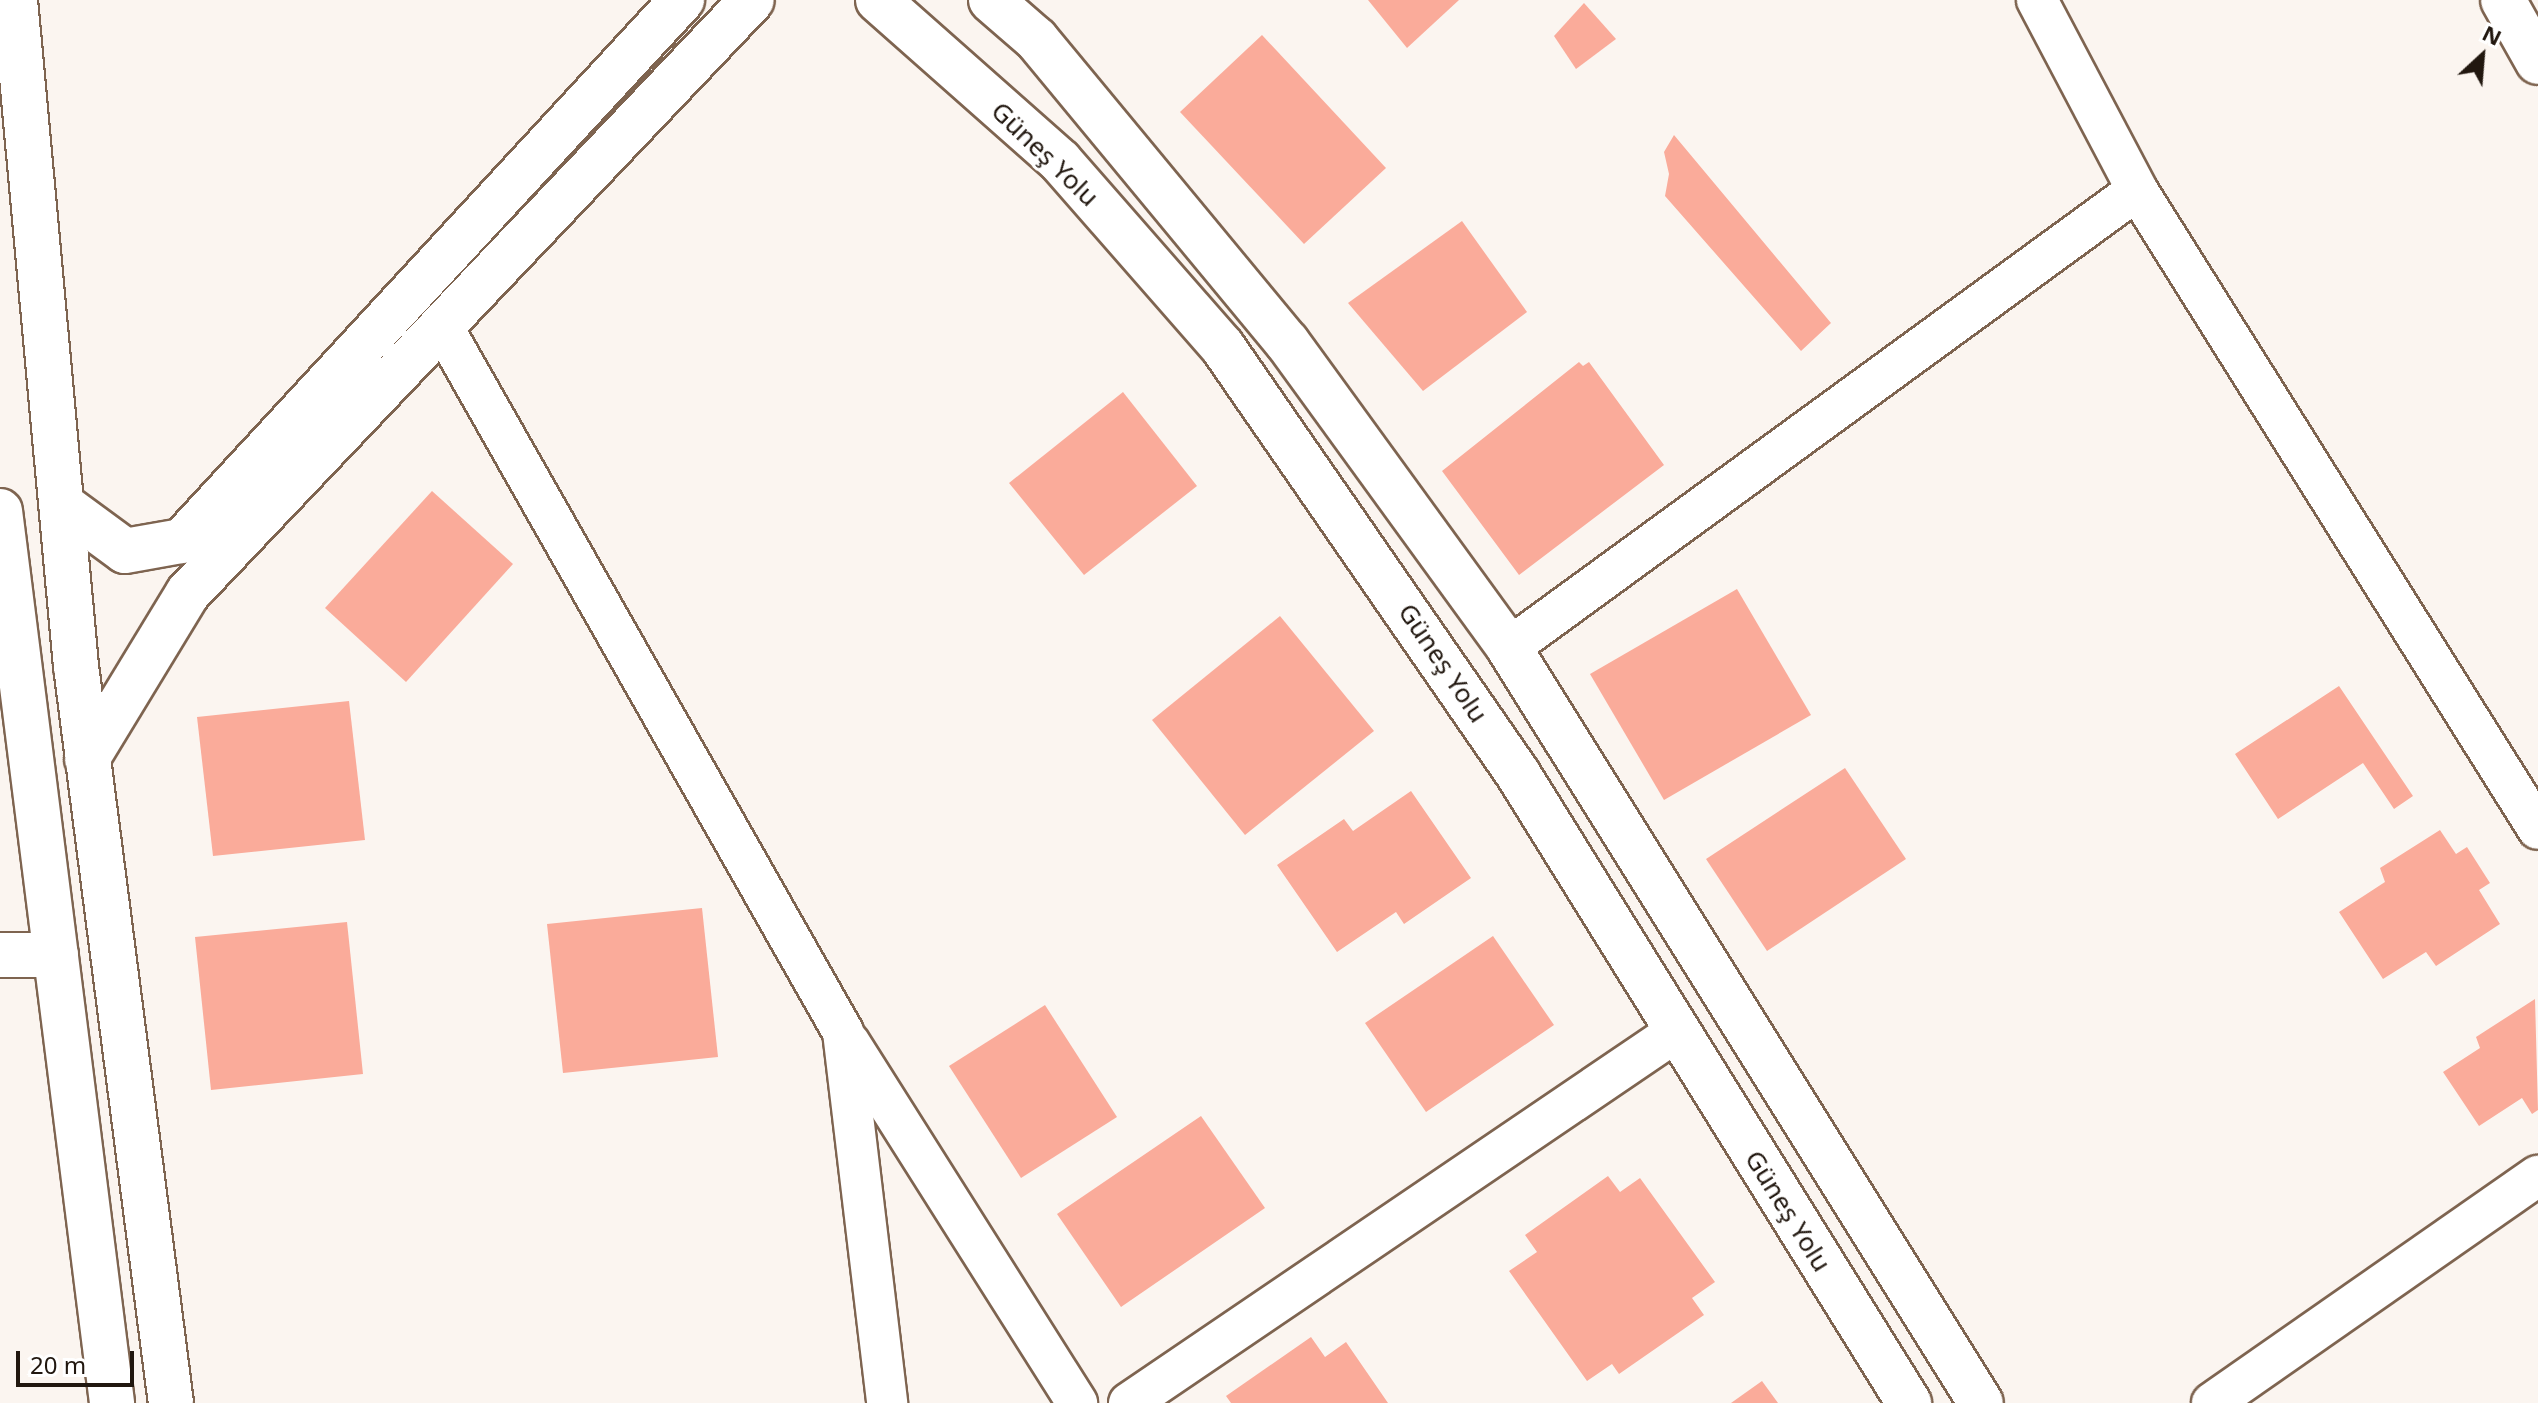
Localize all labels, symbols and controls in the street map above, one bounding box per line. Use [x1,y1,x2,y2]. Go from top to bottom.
north arrow [2442,16,2522,96]
text: N [2478,17,2507,52]
street label: Güneş Yolu [985,95,1105,213]
street label: Güneş Yolu [1392,598,1494,728]
street label: Güneş Yolu [1739,1145,1837,1277]
scale bar [20,1335,138,1385]
text: 20 m [30,1348,86,1381]

